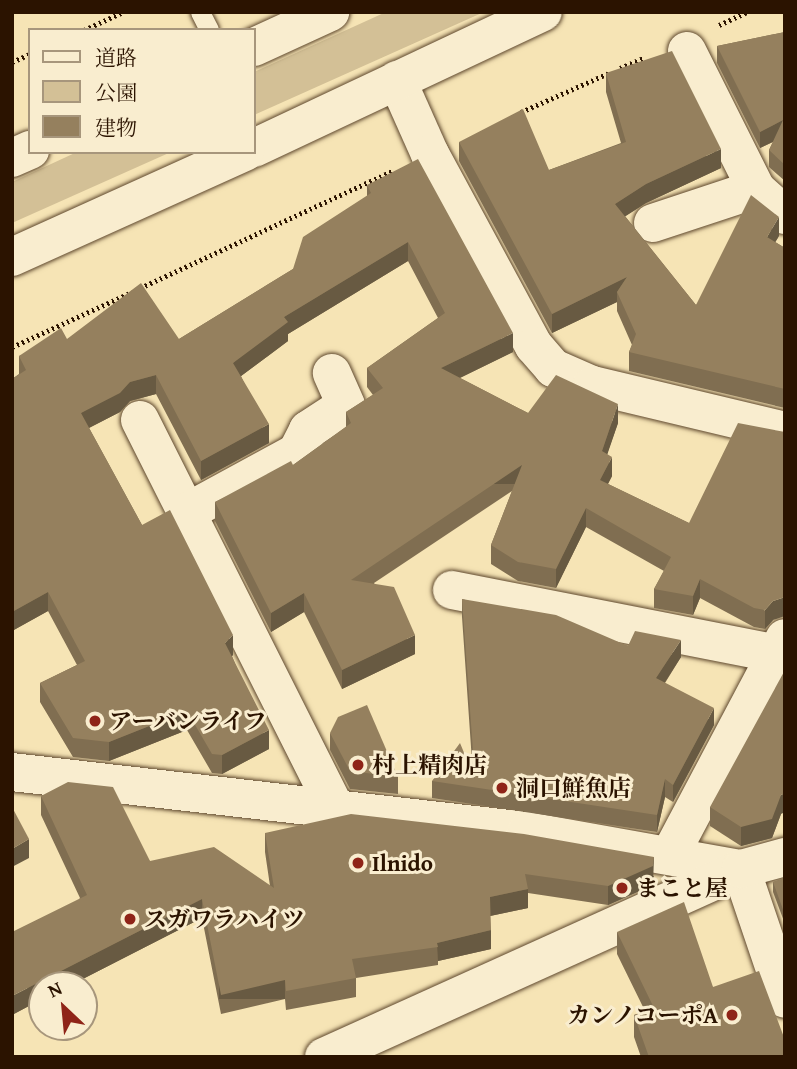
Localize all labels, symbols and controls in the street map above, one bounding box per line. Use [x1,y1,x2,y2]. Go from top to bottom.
legend [28,28,256,154]
text: 道路 [95,42,137,73]
text: 公園 [95,77,137,108]
text: 建物 [95,112,137,143]
place label: アーバンライフ [109,707,269,735]
marker: アーバンライフ [87,713,103,729]
place label: 村上精肉店 [372,751,487,779]
marker: 村上精肉店 [350,757,366,773]
place label: 洞口鮮魚店 [516,774,631,802]
marker: 洞口鮮魚店 [494,780,510,796]
place label: Ilnido [372,849,433,877]
marker: Ilnido [350,855,366,871]
place label: まこと屋 [636,874,728,902]
marker: まこと屋 [614,880,630,896]
place label: スガワラハイツ [144,905,305,933]
marker: スガワラハイツ [122,911,138,927]
north arrow [28,971,98,1041]
text: N [43,974,67,1004]
place label: カンノコーポA [565,1001,718,1029]
marker: カンノコーポA [724,1007,740,1023]

